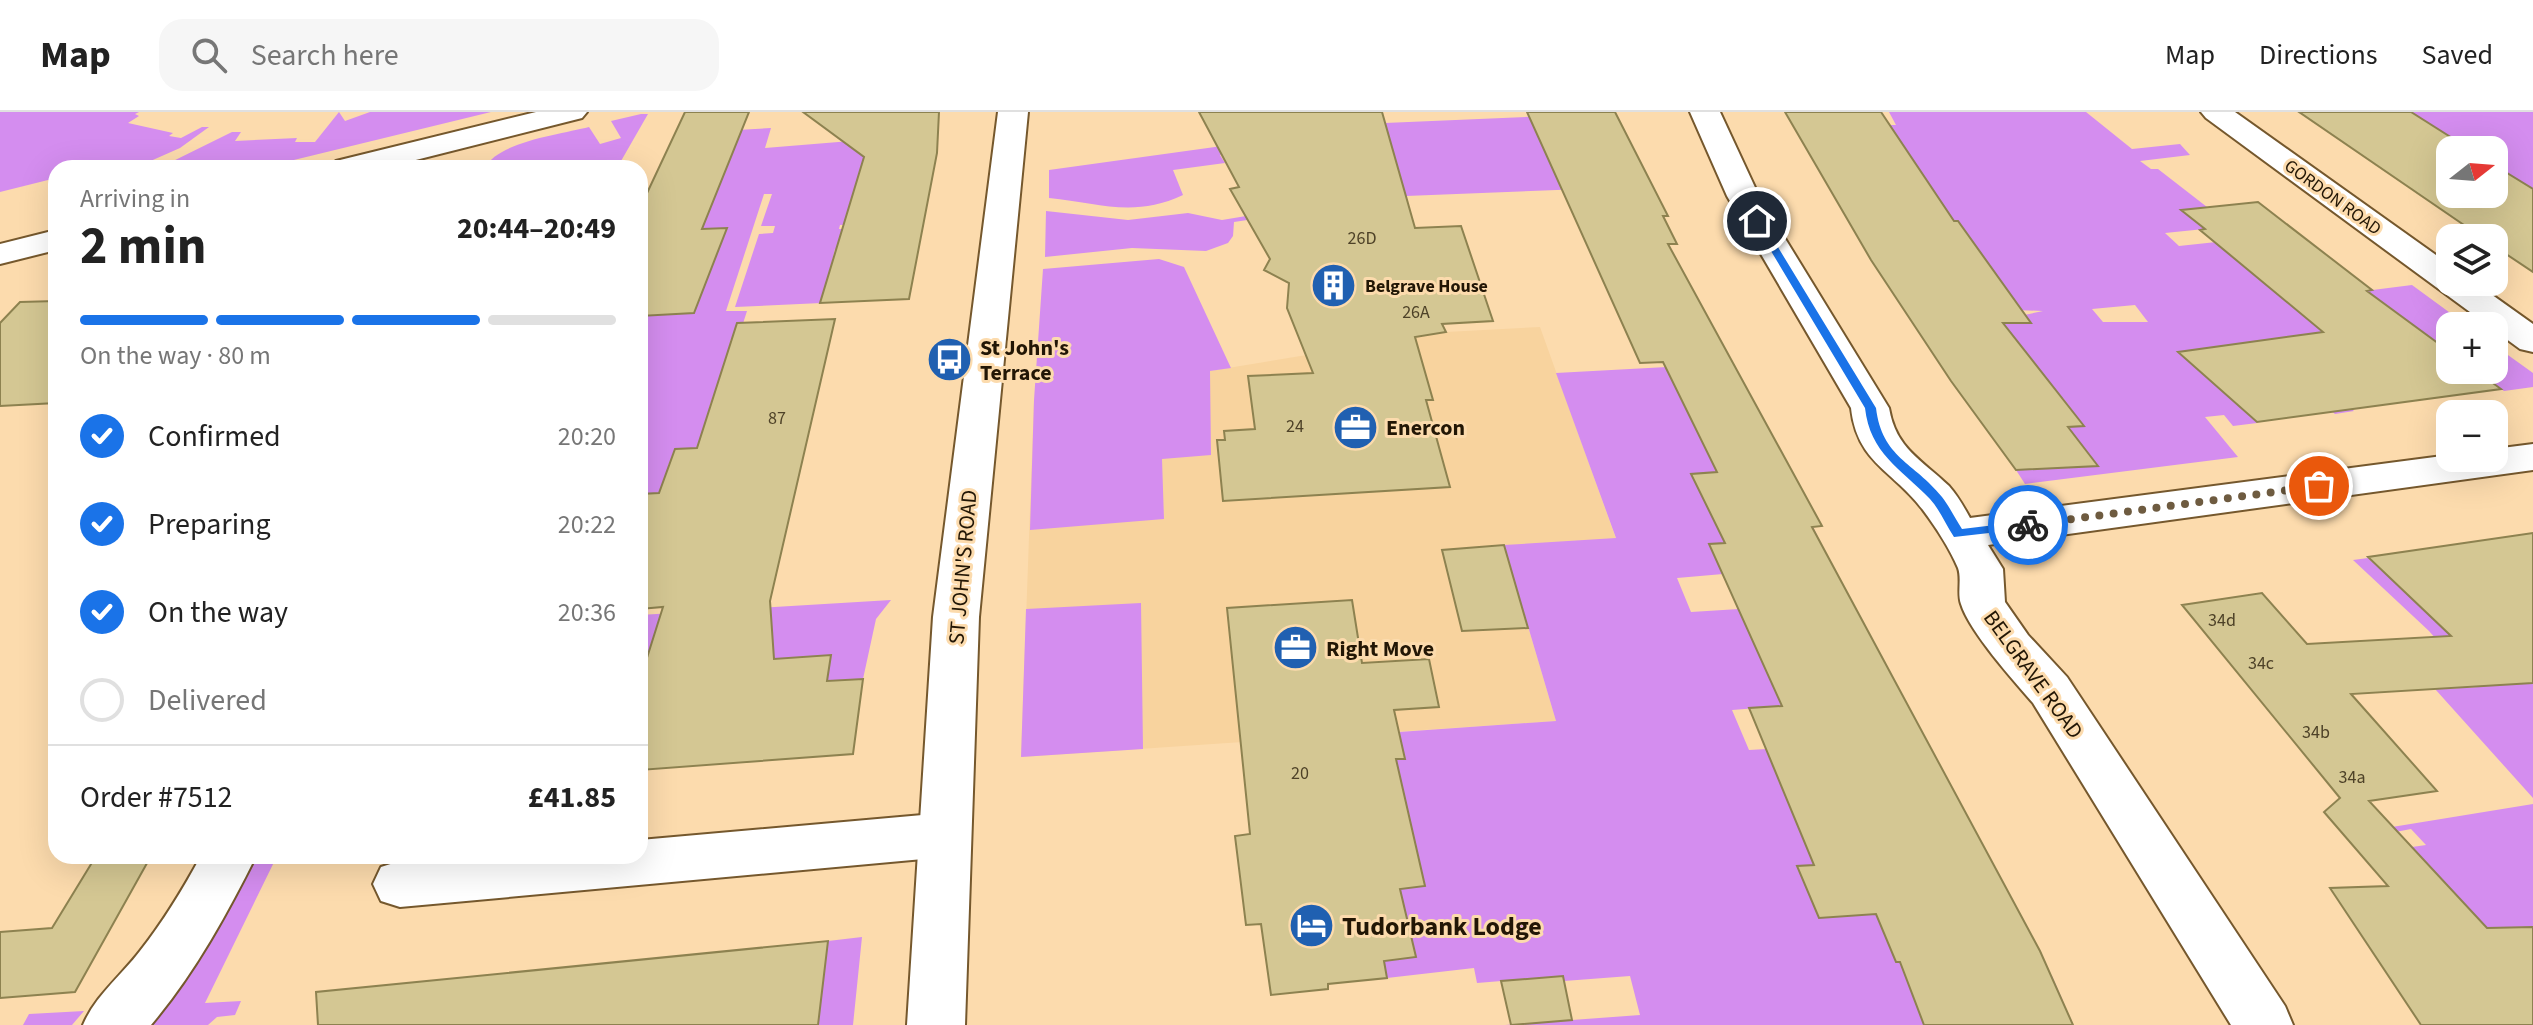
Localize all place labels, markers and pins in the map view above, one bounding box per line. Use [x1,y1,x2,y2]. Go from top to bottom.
pin [1723,187,1791,255]
building icon: Belgrave House [1310,262,1358,310]
place label: Belgrave House [1365,274,1488,299]
place label: St John's Terrace [980,332,1069,389]
bus stop icon: St John's Terrace [925,336,973,384]
office icon: Enercon [1331,403,1379,451]
place label: Enercon [1386,412,1465,444]
pin [2285,452,2353,520]
office icon: Right Move [1271,624,1319,672]
place label: Right Move [1326,633,1434,665]
hotel icon: Tudorbank Lodge [1287,902,1335,950]
place label: Tudorbank Lodge [1342,908,1542,945]

